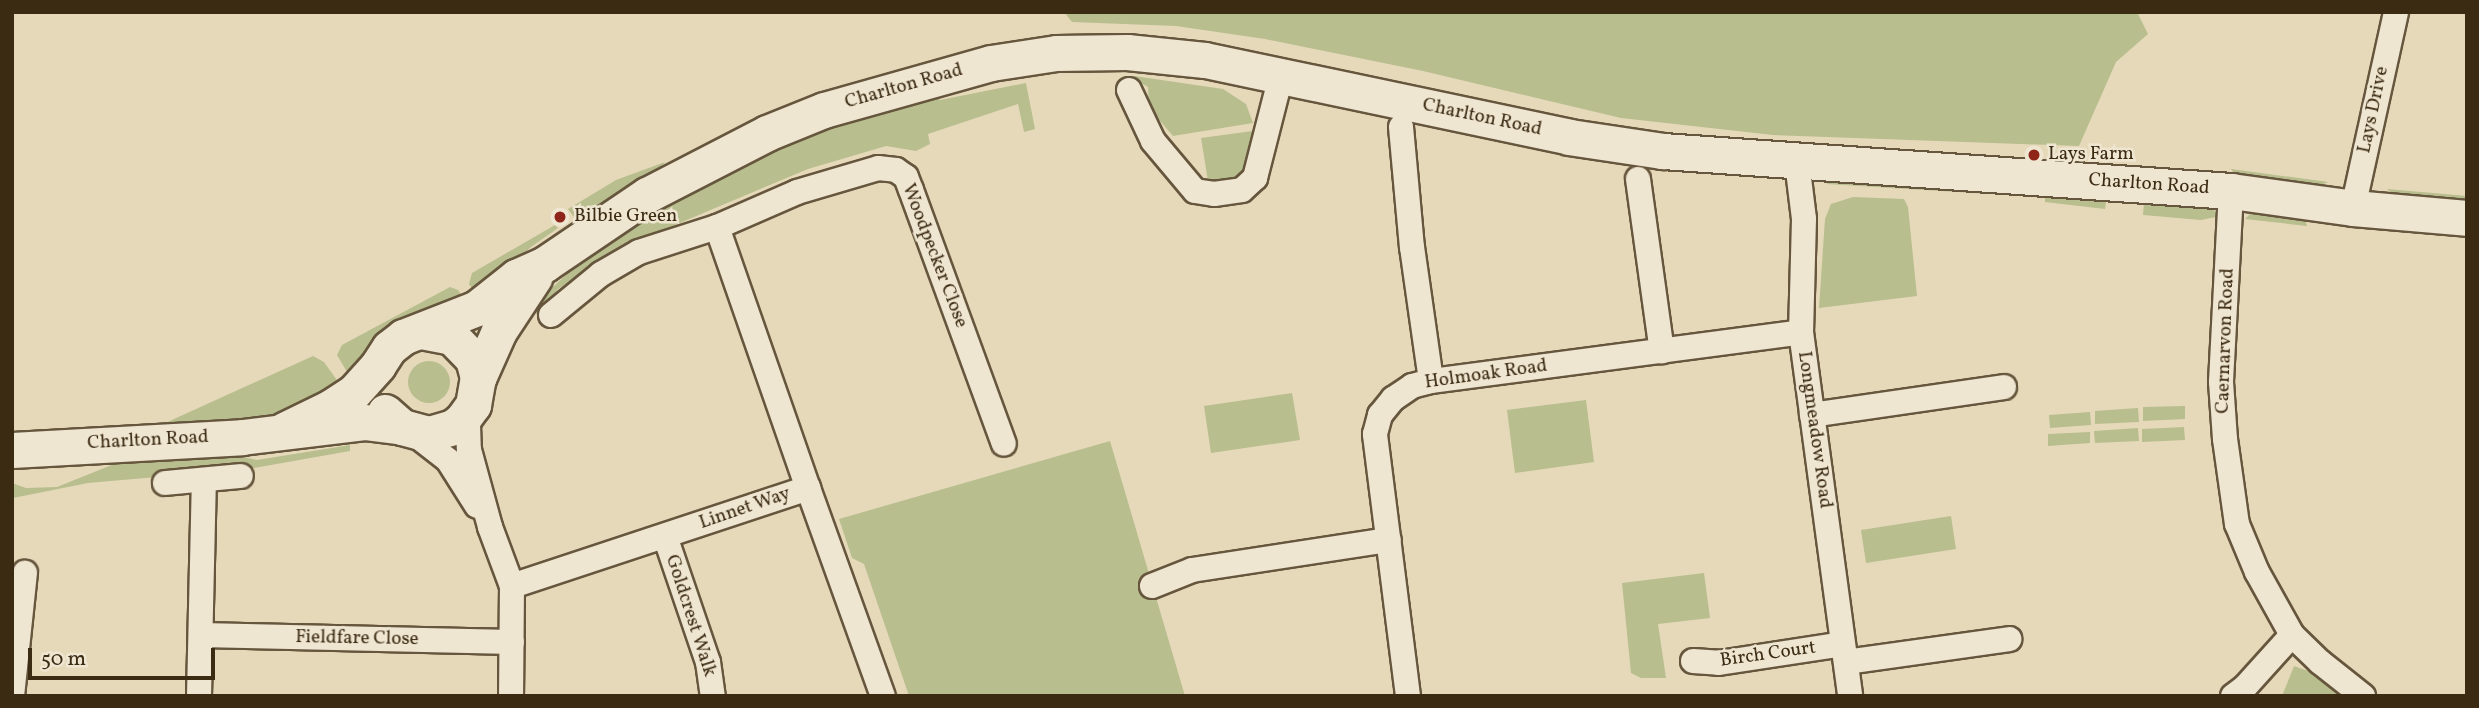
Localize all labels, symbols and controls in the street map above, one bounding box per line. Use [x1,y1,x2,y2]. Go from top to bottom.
street label: Charlton Road [842,59,966,115]
street label: Lays Drive [2354,65,2394,155]
street label: Charlton Road [1420,94,1544,142]
place label: Lays Farm [2048,144,2134,166]
marker: Lays Farm [2026,147,2042,163]
street label: Charlton Road [2088,169,2210,201]
street label: Woodpecker Close [896,181,972,331]
place label: Bilbie Green [574,206,677,228]
marker: Bilbie Green [552,209,568,225]
street label: Caernarvon Road [2212,268,2240,414]
street label: Longmeadow Road [1792,350,1836,510]
street label: Holmoak Road [1423,355,1549,395]
street label: Charlton Road [87,426,209,456]
street label: Linnet Way [696,483,794,535]
street label: Goldcrest Walk [659,552,721,680]
street label: Fieldfare Close [295,627,419,651]
scale bar [32,634,219,678]
street label: Birch Court [1719,637,1817,673]
text: 50 m [41,645,86,674]

